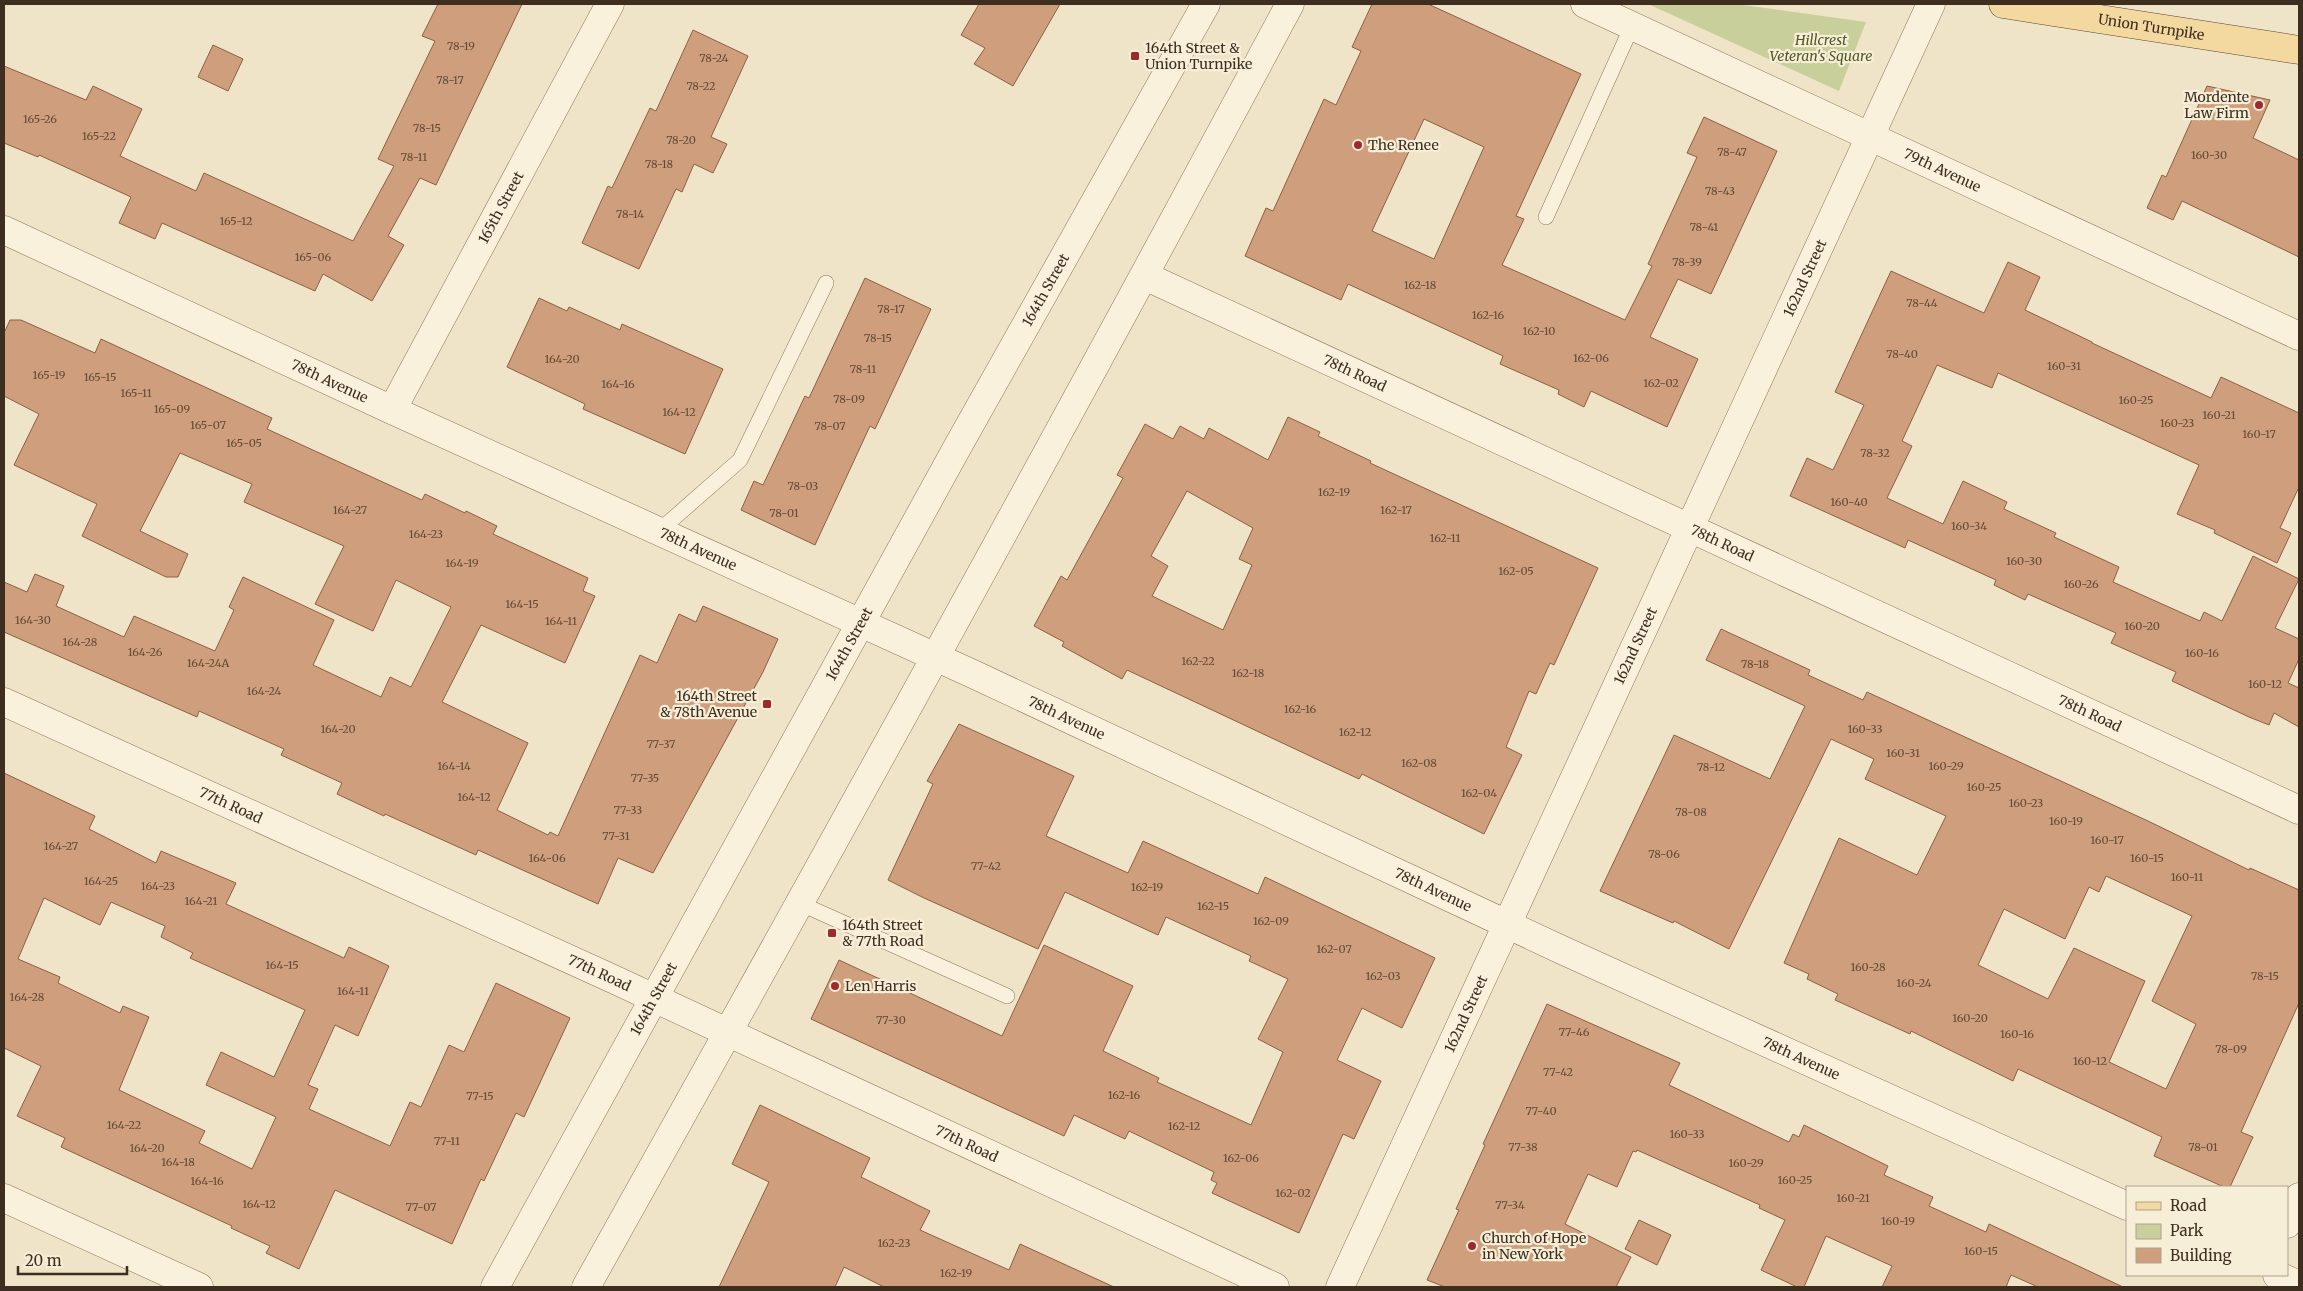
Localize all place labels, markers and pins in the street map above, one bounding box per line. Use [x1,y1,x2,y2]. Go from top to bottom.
place label: 164th Street & Union Turnpike [1145,39,1252,73]
marker: 164th Street & Union Turnpike [1129,50,1141,62]
place label: Mordente Law Firm [2184,88,2249,122]
marker: Mordente Law Firm [2253,99,2265,111]
place label: The Renee [1368,136,1439,154]
marker: The Renee [1352,139,1364,151]
place label: 164th Street & 78th Avenue [660,687,758,721]
marker: 164th Street & 78th Avenue [761,698,773,710]
place label: 164th Street & 77th Road [842,916,924,950]
marker: 164th Street & 77th Road [826,927,838,939]
place label: Len Harris [845,977,917,995]
marker: Len Harris [829,980,841,992]
place label: Church of Hope in New York [1482,1229,1586,1263]
marker: Church of Hope in New York [1466,1240,1478,1252]

